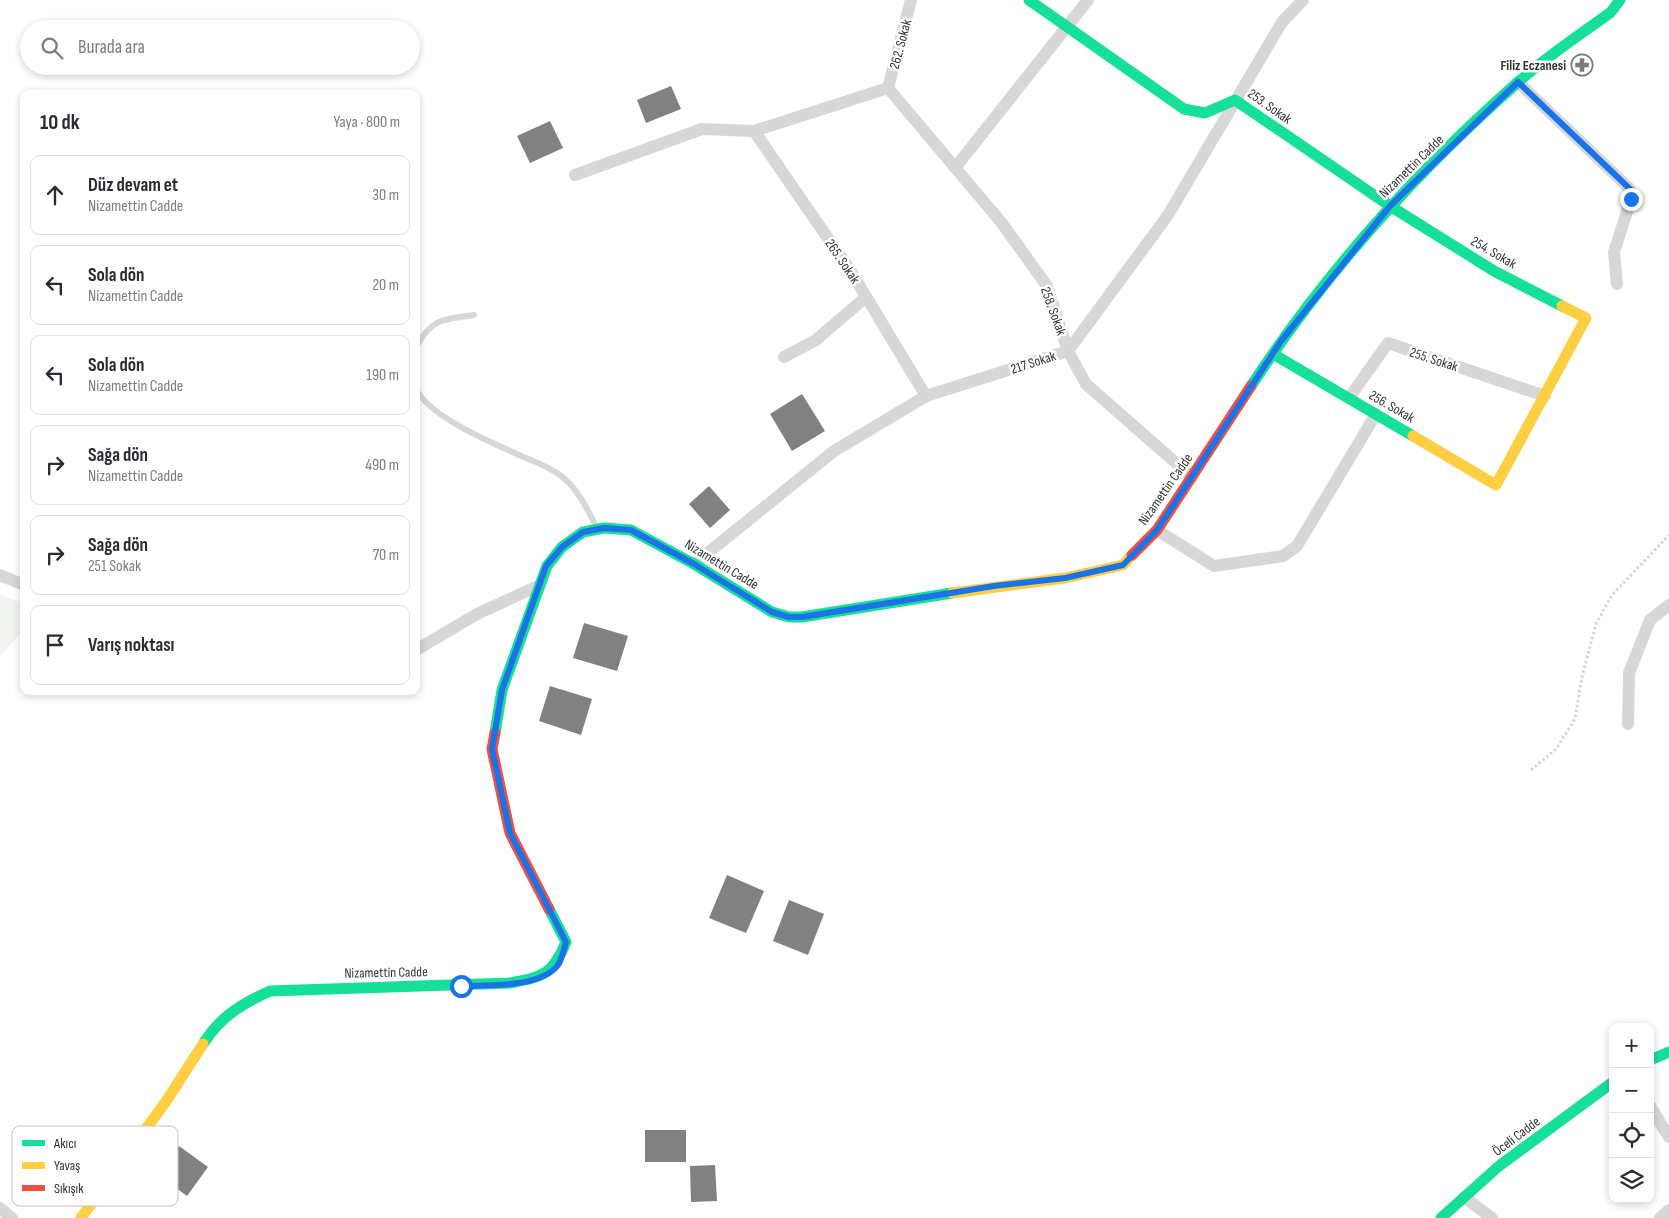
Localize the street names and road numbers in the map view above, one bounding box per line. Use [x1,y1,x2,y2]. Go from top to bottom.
street label: 262. Sokak [886,17,915,71]
street label: 253. Sokak [1244,85,1296,128]
street label: Nizamettin Cadde [1375,131,1447,201]
street label: 254. Sokak [1468,233,1520,273]
street label: 265. Sokak [821,236,864,287]
street label: 258. Sokak [1037,285,1070,338]
street label: 255. Sokak [1408,344,1461,375]
street label: 217 Sokak [1008,347,1058,378]
street label: 256. Sokak [1366,387,1418,427]
street label: Nizamettin Cadde [1135,450,1196,528]
street label: Nizamettin Cadde [682,536,762,593]
street label: Nizamettin Cadde [344,963,428,982]
street label: Öceli Cadde [1489,1113,1543,1160]

